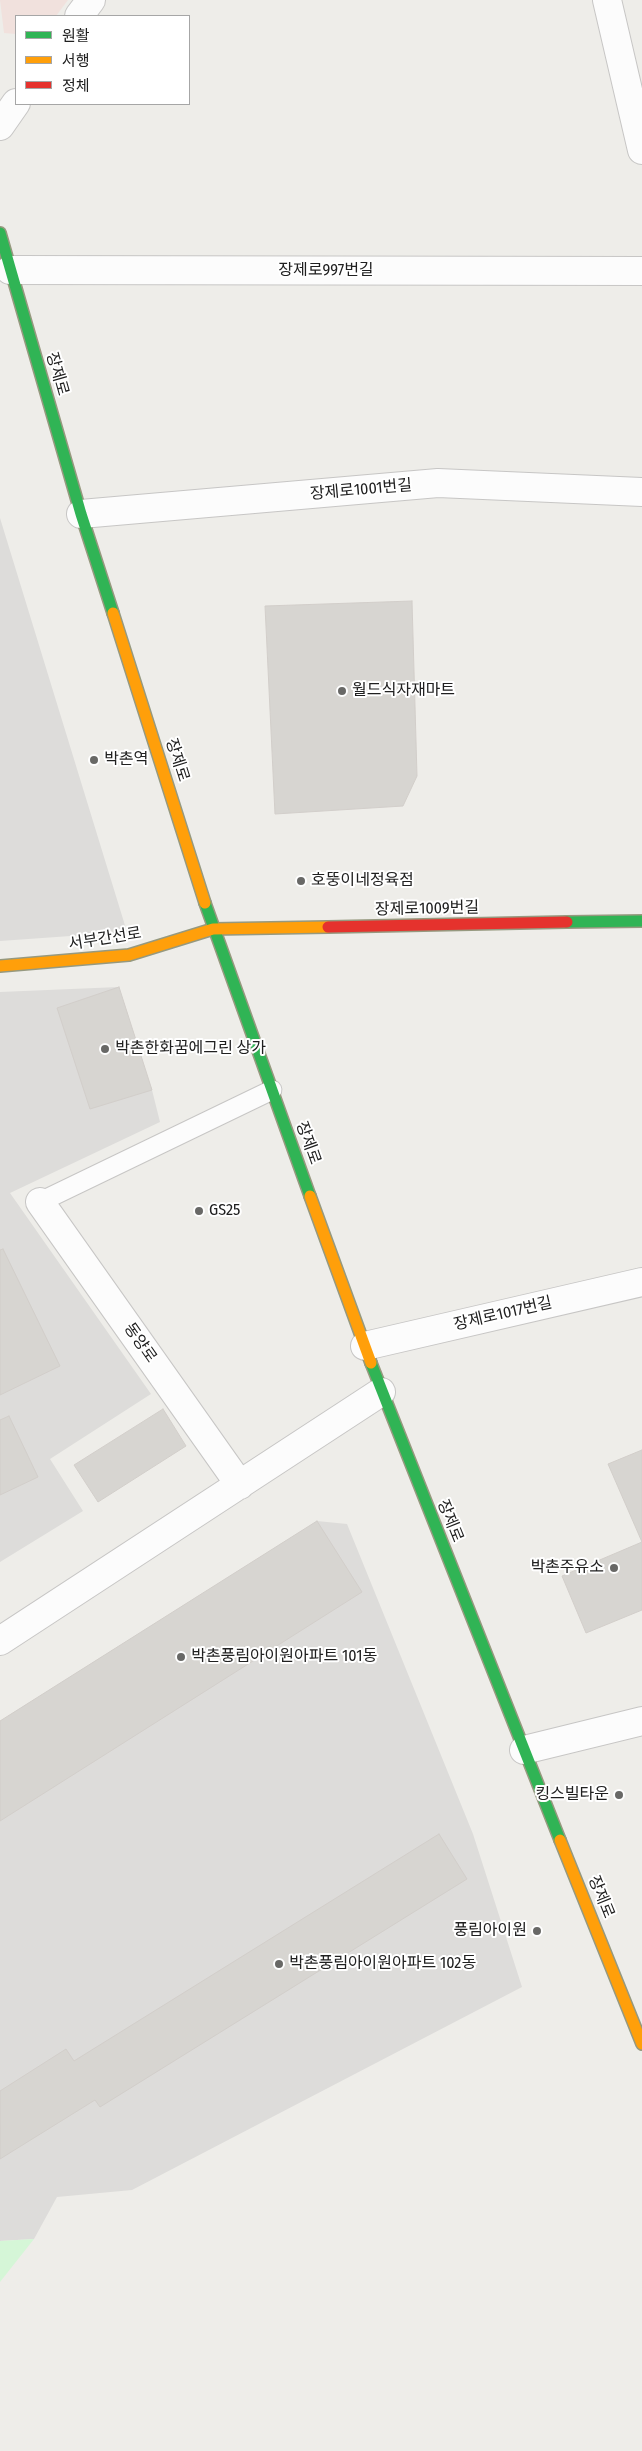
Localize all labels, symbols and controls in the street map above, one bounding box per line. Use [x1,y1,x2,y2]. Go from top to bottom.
legend [15,15,190,105]
text: 원활 [62,27,90,45]
text: 서행 [62,52,90,70]
text: 정체 [62,77,90,95]
street label: 장제로997번길 [278,261,374,281]
street label: 장제로 [42,350,72,398]
street label: 장제로1001번길 [309,476,413,504]
place label: 월드식자재마트 [352,681,455,701]
marker: 월드식자재마트 [336,685,348,697]
street label: 장제로 [161,736,193,784]
place label: 박촌역 [104,750,148,770]
marker: 박촌역 [88,754,100,766]
place label: 호뚱이네정육점 [311,871,414,891]
marker: 호뚱이네정육점 [295,875,307,887]
street label: 장제로1009번길 [375,898,479,920]
street label: 서부간선로 [67,924,143,954]
place label: 박촌한화꿈에그린 상가 [115,1039,266,1059]
marker: 박촌한화꿈에그린 상가 [99,1043,111,1055]
street label: 장제로 [291,1119,325,1167]
place label: GS25 [209,1201,240,1221]
marker: GS25 [193,1205,205,1217]
street label: 장제로1017번길 [452,1293,554,1335]
street label: 동양로 [119,1319,161,1367]
street label: 장제로 [433,1497,467,1545]
place label: 박촌주유소 [530,1558,604,1578]
marker: 박촌주유소 [608,1562,620,1574]
place label: 박촌풍림아이원아파트 101동 [191,1647,377,1667]
marker: 박촌풍림아이원아파트 101동 [175,1651,187,1663]
place label: 킹스빌타운 [535,1785,609,1805]
marker: 킹스빌타운 [613,1789,625,1801]
street label: 장제로 [584,1873,618,1921]
place label: 풍림아이원 [453,1921,527,1941]
marker: 풍림아이원 [531,1925,543,1937]
place label: 박촌풍림아이원아파트 102동 [289,1954,476,1974]
marker: 박촌풍림아이원아파트 102동 [273,1958,285,1970]

